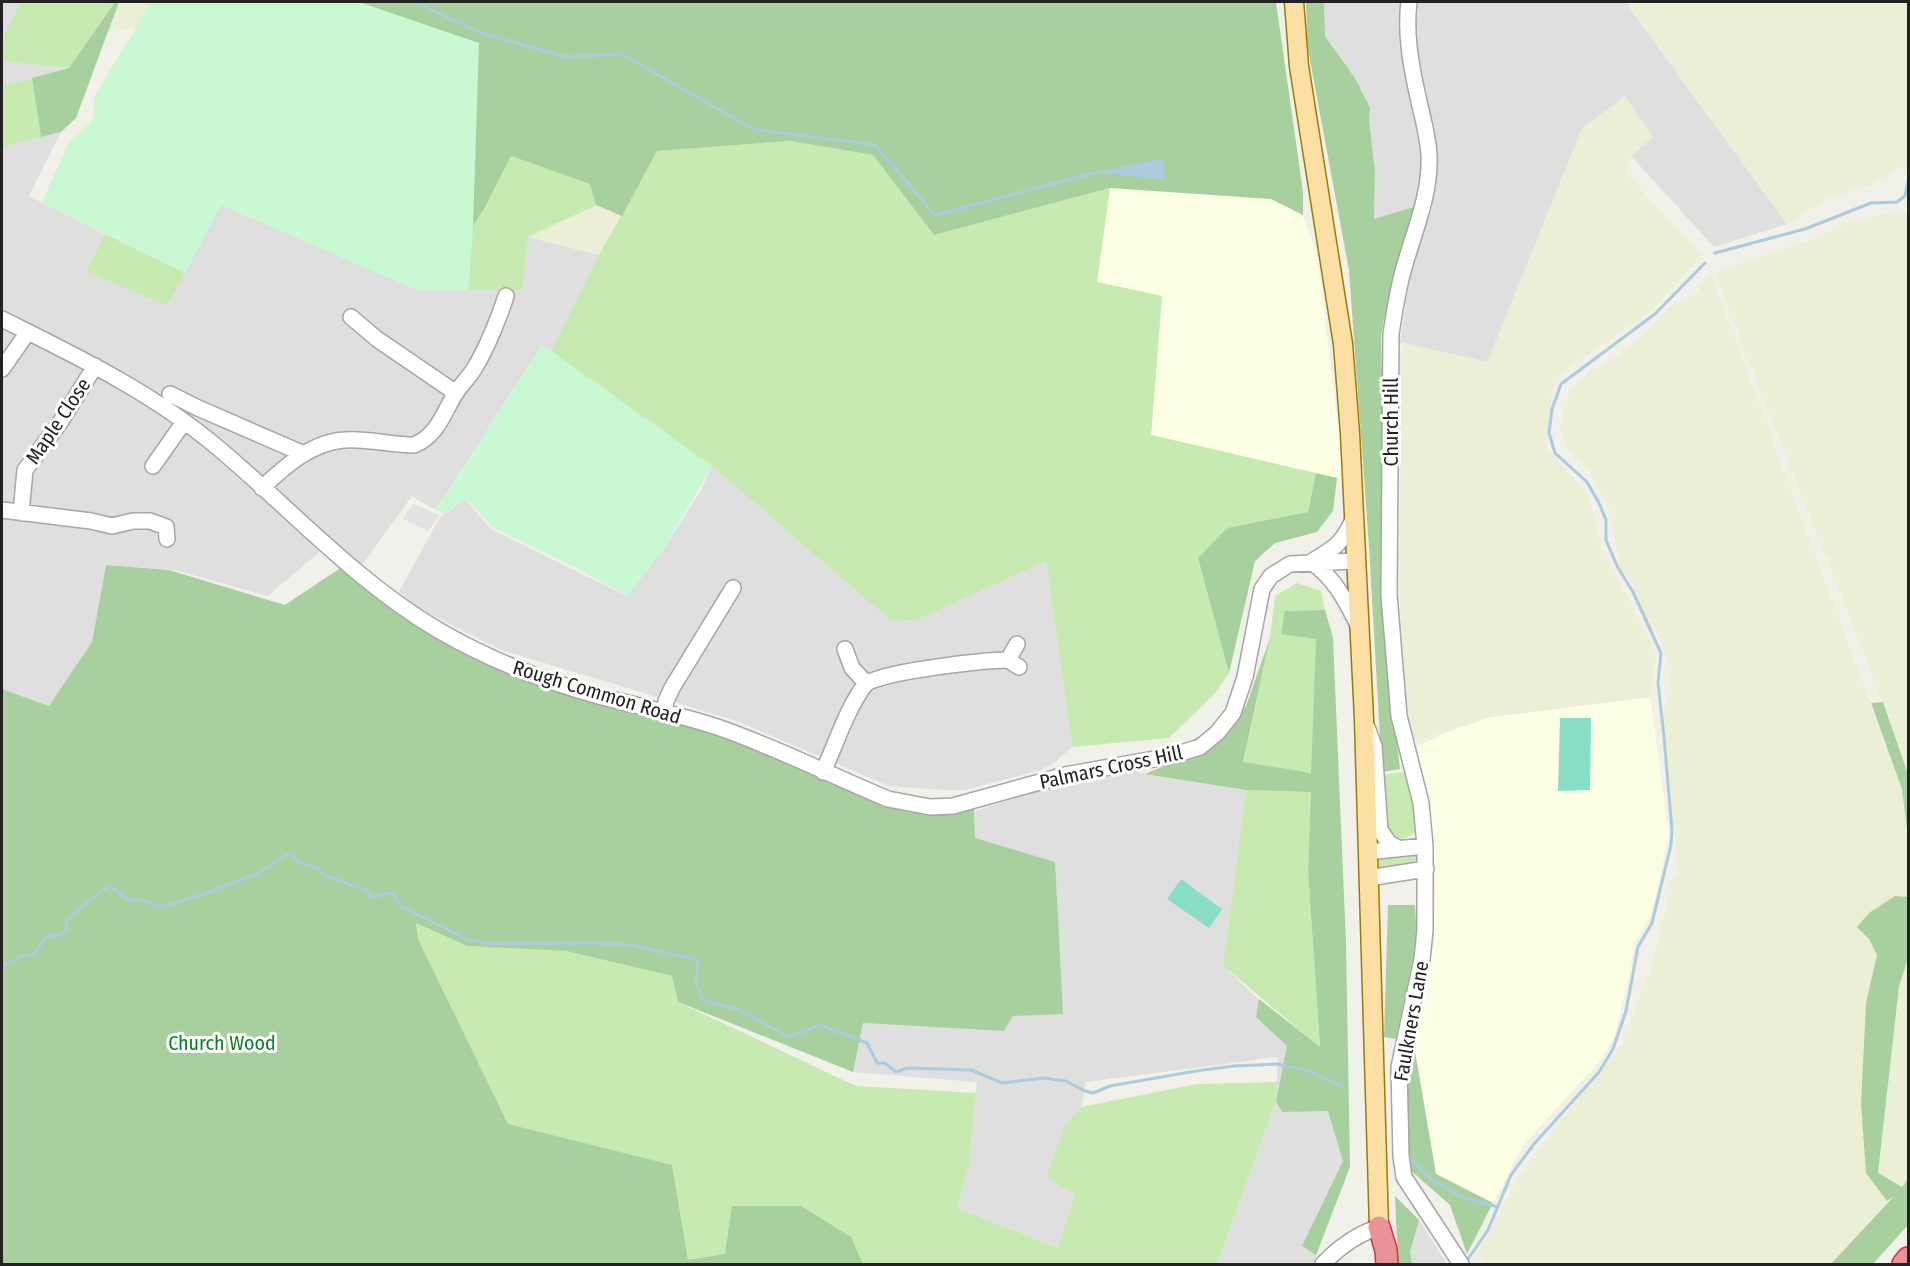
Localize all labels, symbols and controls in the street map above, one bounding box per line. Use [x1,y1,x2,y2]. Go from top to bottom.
street label: Maple Close [21,373,95,469]
street label: Church Hill [1379,378,1403,466]
street label: Rough Common Road [510,655,684,729]
street label: Palmars Cross Hill [1037,740,1185,794]
street label: Faulkners Lane [1389,959,1433,1083]
park label: Church Wood [168,1031,276,1055]

